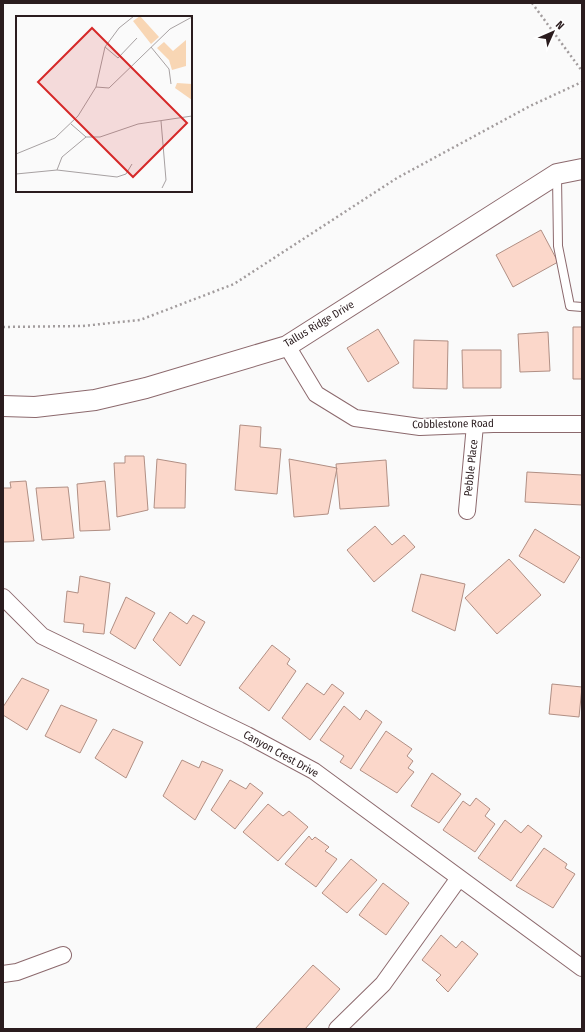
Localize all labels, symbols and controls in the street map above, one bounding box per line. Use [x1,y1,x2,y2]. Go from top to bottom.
north arrow [533,12,573,52]
inset map [16,16,192,192]
text: N [553,18,567,32]
street label: Tallus Ridge Drive [282,298,356,350]
street label: Cobblestone Road [412,417,494,431]
street label: Pebble Place [462,439,480,497]
street label: Canyon Crest Drive [241,728,321,780]

